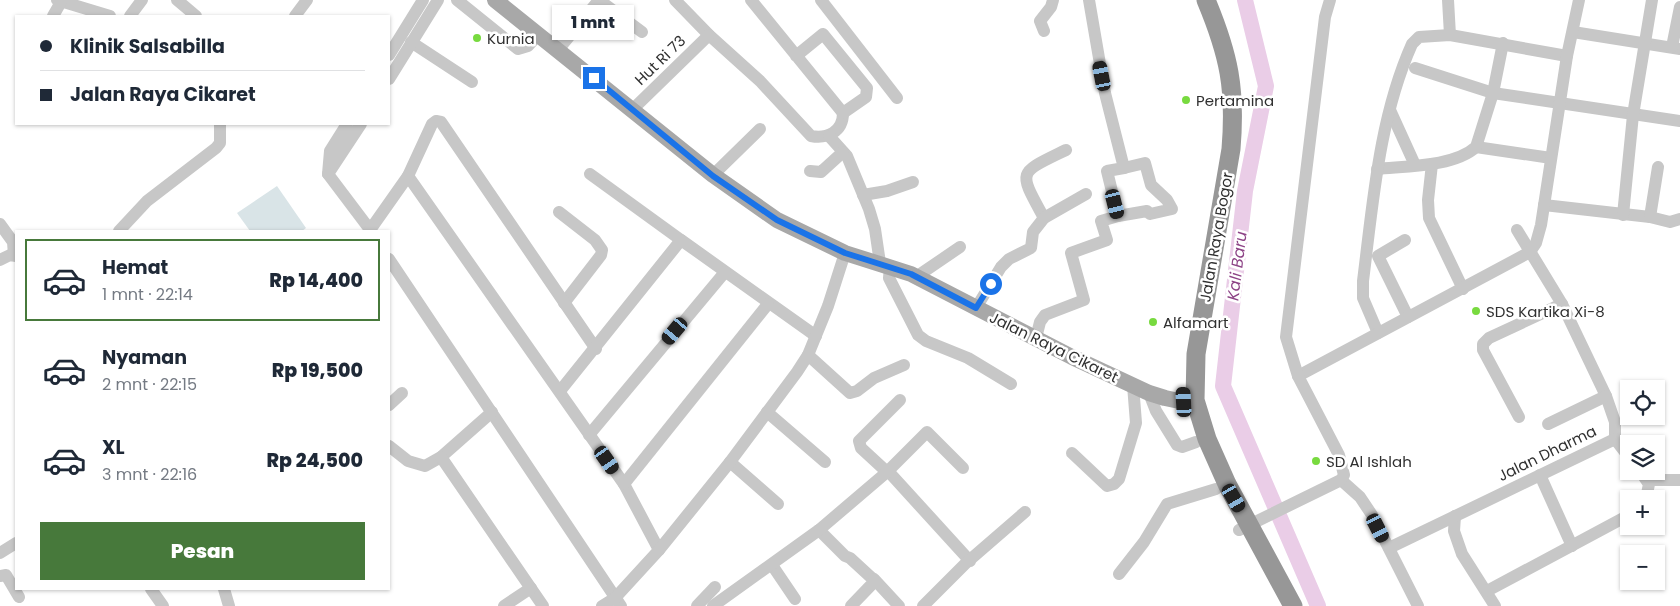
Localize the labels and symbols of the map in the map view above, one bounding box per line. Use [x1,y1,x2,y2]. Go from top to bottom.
callout: 1 mnt [553,5,635,40]
place label: Kurnia [487,28,535,49]
street label: Hut Ri 73 [630,30,690,90]
marker: Kurnia [471,32,483,44]
car [1091,60,1112,92]
route end [583,67,605,89]
place label: Pertamina [1196,90,1274,111]
marker: Pertamina [1180,94,1192,106]
street label: Jalan Raya Bogor [1194,170,1238,304]
car [1104,188,1125,220]
water label: Kali Baru [1221,230,1253,302]
route start [980,273,1002,295]
place label: SDS Kartika Xi-8 [1486,301,1605,322]
marker: SDS Kartika Xi-8 [1470,305,1482,317]
street label: Jalan Raya Cikaret [986,307,1122,387]
place label: Alfamart [1163,312,1229,333]
car [659,315,690,347]
marker: Alfamart [1147,316,1159,328]
car [1175,387,1192,417]
street label: Jalan Dharma [1494,420,1600,486]
car [592,443,621,477]
place label: SD Al Ishlah [1326,451,1412,472]
marker: SD Al Ishlah [1310,455,1322,467]
car [1220,481,1247,515]
car [1364,511,1391,545]

